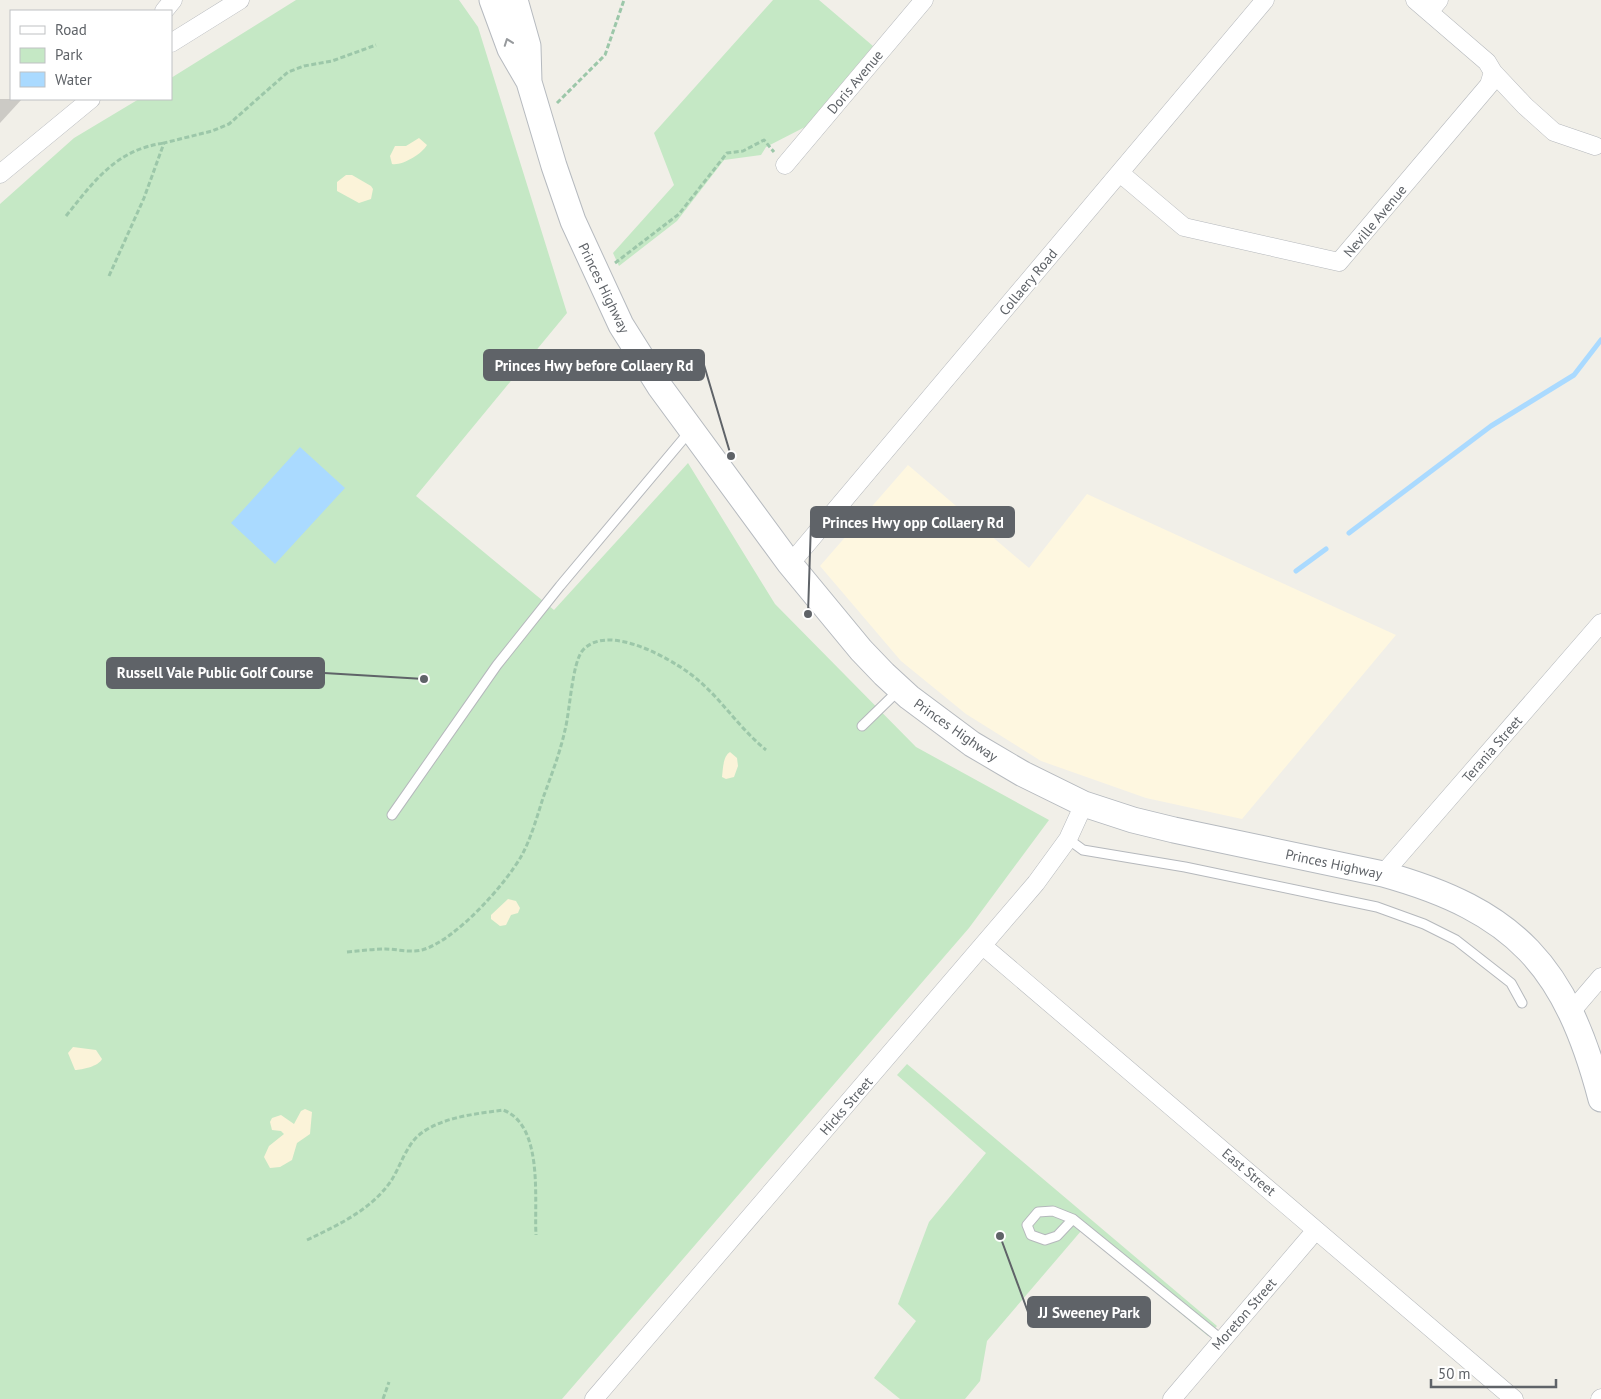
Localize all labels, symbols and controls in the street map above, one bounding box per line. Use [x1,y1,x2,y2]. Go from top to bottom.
legend [10,10,172,100]
text: Road [55,20,87,39]
one-way arrow [504,38,514,47]
text: Park [55,45,83,64]
street label: Doris Avenue [823,46,887,118]
text: Water [55,70,92,89]
street label: Neville Avenue [1339,181,1411,261]
street label: Princes Highway [574,240,634,337]
street label: Collaery Road [995,245,1061,319]
callout: Princes Hwy before Collaery Rd [484,350,704,380]
text: Princes Hwy before Collaery Rd [495,356,693,375]
callout: Princes Hwy opp Collaery Rd [811,507,1014,537]
text: Princes Hwy opp Collaery Rd [822,513,1004,532]
callout: Russell Vale Public Golf Course [107,658,324,688]
text: Russell Vale Public Golf Course [117,663,314,682]
street label: Princes Highway [911,694,1002,766]
street label: Terania Street [1458,712,1526,786]
street label: Princes Highway [1284,845,1384,883]
street label: Hicks Street [816,1073,876,1139]
street label: East Street [1218,1144,1280,1200]
street label: Moreton Street [1208,1274,1280,1354]
callout: JJ Sweeney Park [1028,1297,1150,1327]
text: JJ Sweeney Park [1037,1303,1141,1322]
scale bar [1431,1356,1556,1388]
text: 50 m [1438,1364,1471,1383]

